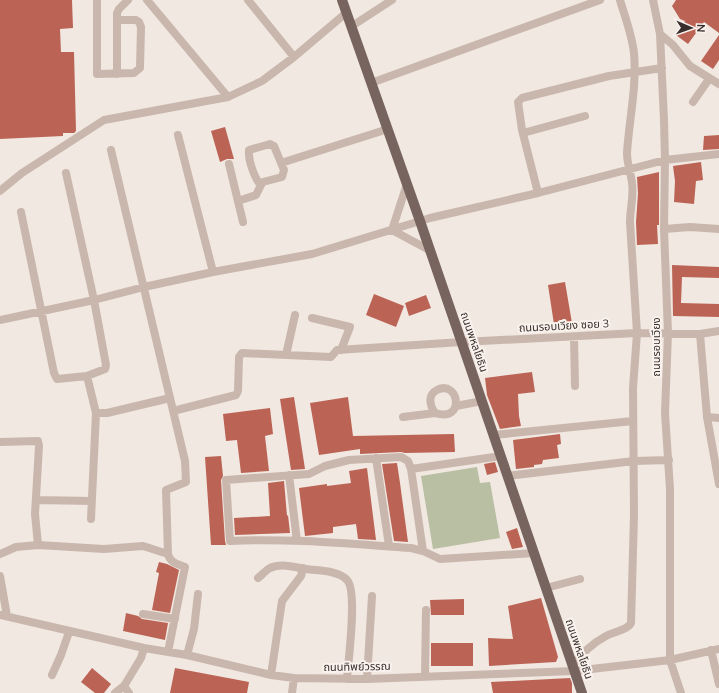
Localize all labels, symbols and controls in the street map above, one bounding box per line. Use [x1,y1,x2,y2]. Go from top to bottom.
north arrow [671,8,711,48]
text: N [693,24,708,33]
street label: ถนนพหลโยธิน [457,310,491,374]
street label: ถนนรอบเวียง ซอย 3 [518,316,610,336]
street label: ถนนรอบเวียง [649,317,664,377]
street label: ถนนพหลโยธิน [562,617,596,681]
street label: ถนนทิพย์วรรณ [323,659,391,675]

